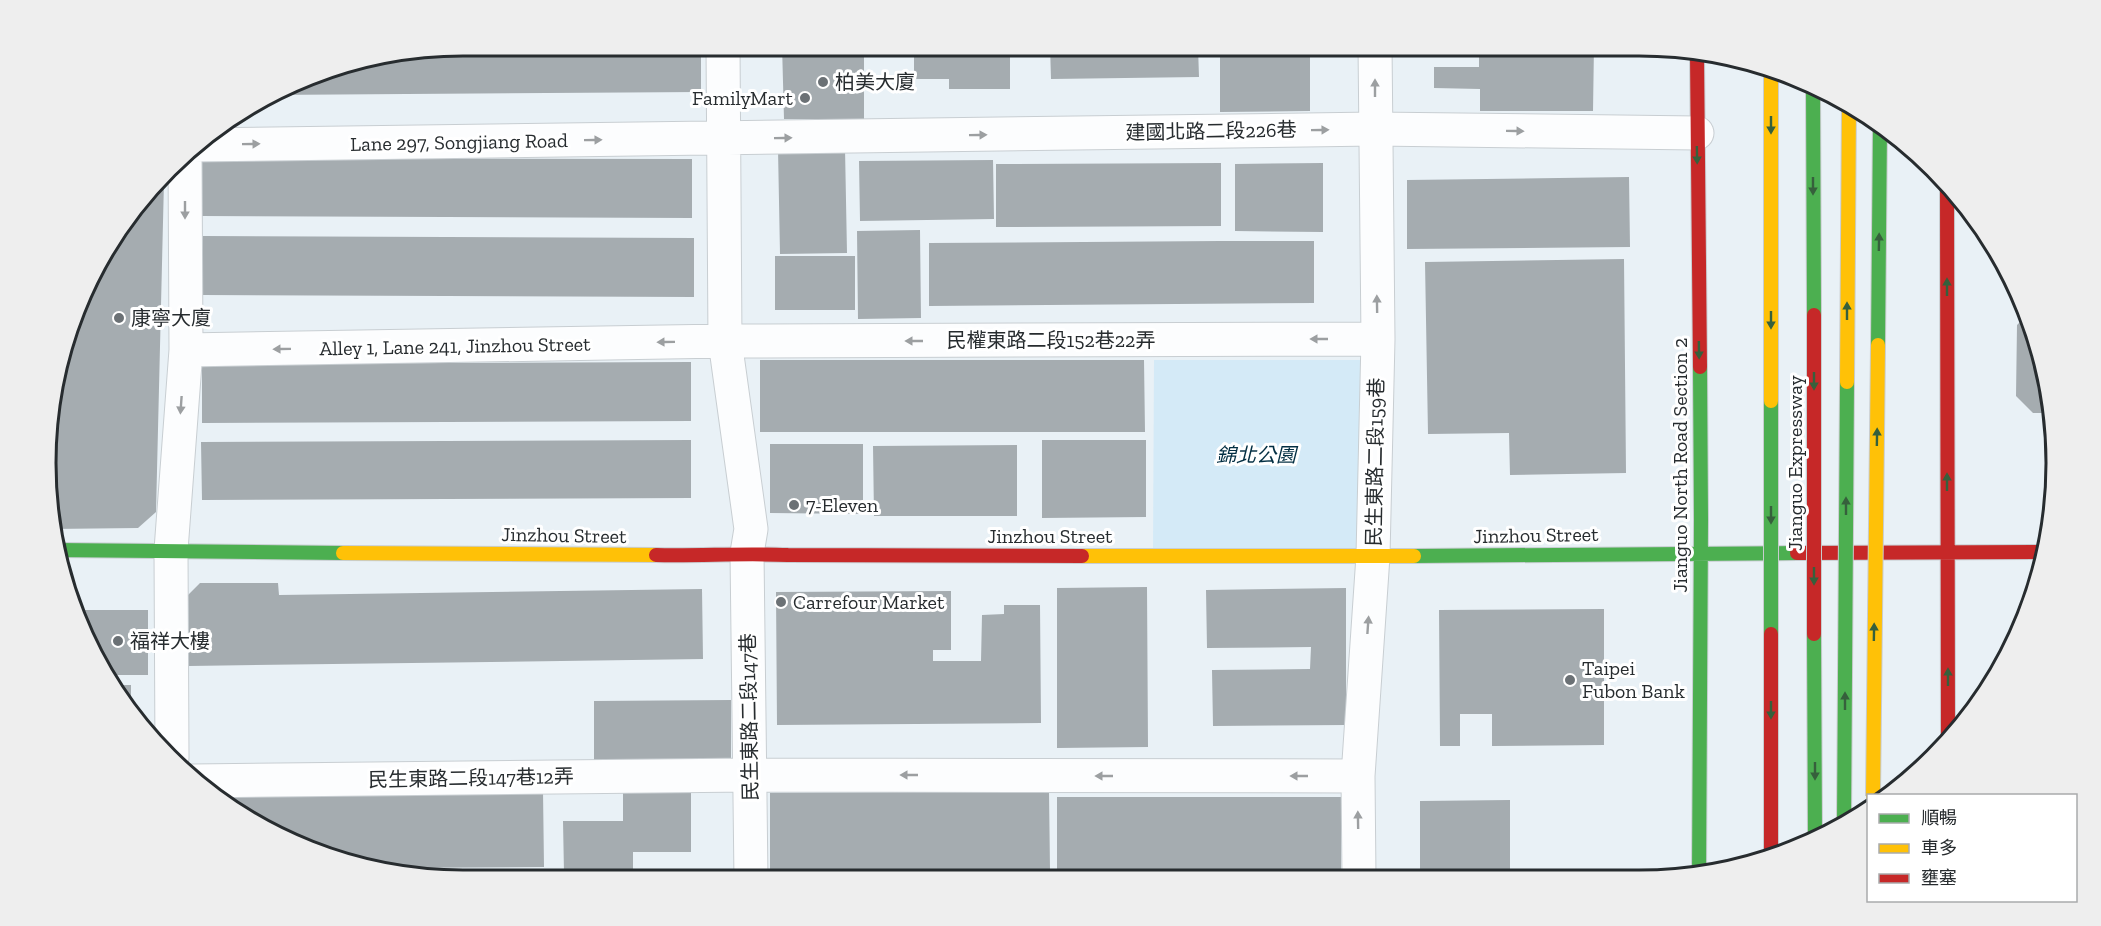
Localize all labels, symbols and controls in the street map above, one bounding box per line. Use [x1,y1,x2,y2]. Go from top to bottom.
place label: 柏美大廈 [835,70,915,94]
marker: 柏美大廈 [816,75,830,89]
one-way arrow [1370,79,1380,98]
place label: FamilyMart [692,86,794,110]
marker: FamilyMart [798,91,812,105]
one-way arrow [1766,116,1776,135]
street label: 建國北路二段226巷 [1125,118,1297,144]
one-way arrow [1310,125,1329,134]
one-way arrow [1505,126,1524,135]
street label: Lane 297, Songjiang Road [350,128,568,156]
one-way arrow [968,130,987,140]
one-way arrow [773,133,792,143]
one-way arrow [584,136,603,145]
one-way arrow [242,139,261,149]
one-way arrow [1692,146,1702,165]
one-way arrow [1809,177,1818,196]
one-way arrow [180,201,190,220]
one-way arrow [1874,233,1884,252]
one-way arrow [1942,278,1952,297]
one-way arrow [1372,295,1382,314]
one-way arrow [1842,302,1852,321]
place label: 康寧大廈 [131,306,211,330]
marker: 康寧大廈 [112,311,126,325]
one-way arrow [1766,311,1776,330]
street label: 民權東路二段152巷22弄 [947,328,1155,352]
street label: Alley 1, Lane 241, Jinzhou Street [319,332,591,360]
one-way arrow [1310,334,1329,344]
one-way arrow [905,336,924,346]
one-way arrow [657,337,676,347]
street label: Jianguo North Road Section 2 [1668,338,1692,592]
one-way arrow [1694,341,1704,360]
one-way arrow [273,344,292,353]
one-way arrow [1809,372,1819,391]
street label: Jianguo Expressway [1783,374,1807,551]
street label: 民生東路二段159巷 [1362,378,1388,546]
one-way arrow [177,396,186,415]
one-way arrow [1872,428,1881,447]
park label: 錦北公園 [1216,443,1299,467]
one-way arrow [1942,473,1952,492]
place label: 7-Eleven [806,493,879,517]
one-way arrow [1841,497,1851,516]
marker: 7-Eleven [787,498,801,512]
one-way arrow [1766,506,1776,525]
street label: Jinzhou Street [501,522,627,548]
street label: Jinzhou Street [1473,522,1599,548]
street label: Jinzhou Street [987,524,1113,548]
one-way arrow [1809,567,1819,586]
place label: Carrefour Market [793,590,945,614]
marker: Carrefour Market [774,595,788,609]
one-way arrow [1363,616,1373,635]
one-way arrow [1870,623,1879,642]
place label: 福祥大樓 [130,629,210,653]
street label: 民生東路二段147巷 [736,633,762,801]
marker: 福祥大樓 [111,634,125,648]
place label: Taipei Fubon Bank [1582,656,1686,703]
one-way arrow [1943,668,1953,687]
marker: Taipei Fubon Bank [1563,673,1577,687]
one-way arrow [1840,692,1850,711]
one-way arrow [1766,701,1776,720]
one-way arrow [1810,762,1820,781]
street label: 民生東路二段147巷12弄 [368,764,574,792]
one-way arrow [900,770,919,780]
one-way arrow [1095,771,1114,781]
one-way arrow [1290,771,1309,781]
legend [1867,794,2077,902]
text: 順暢 [1921,807,1957,829]
one-way arrow [1353,810,1363,829]
text: 車多 [1921,837,1957,859]
text: 壅塞 [1921,867,1957,889]

